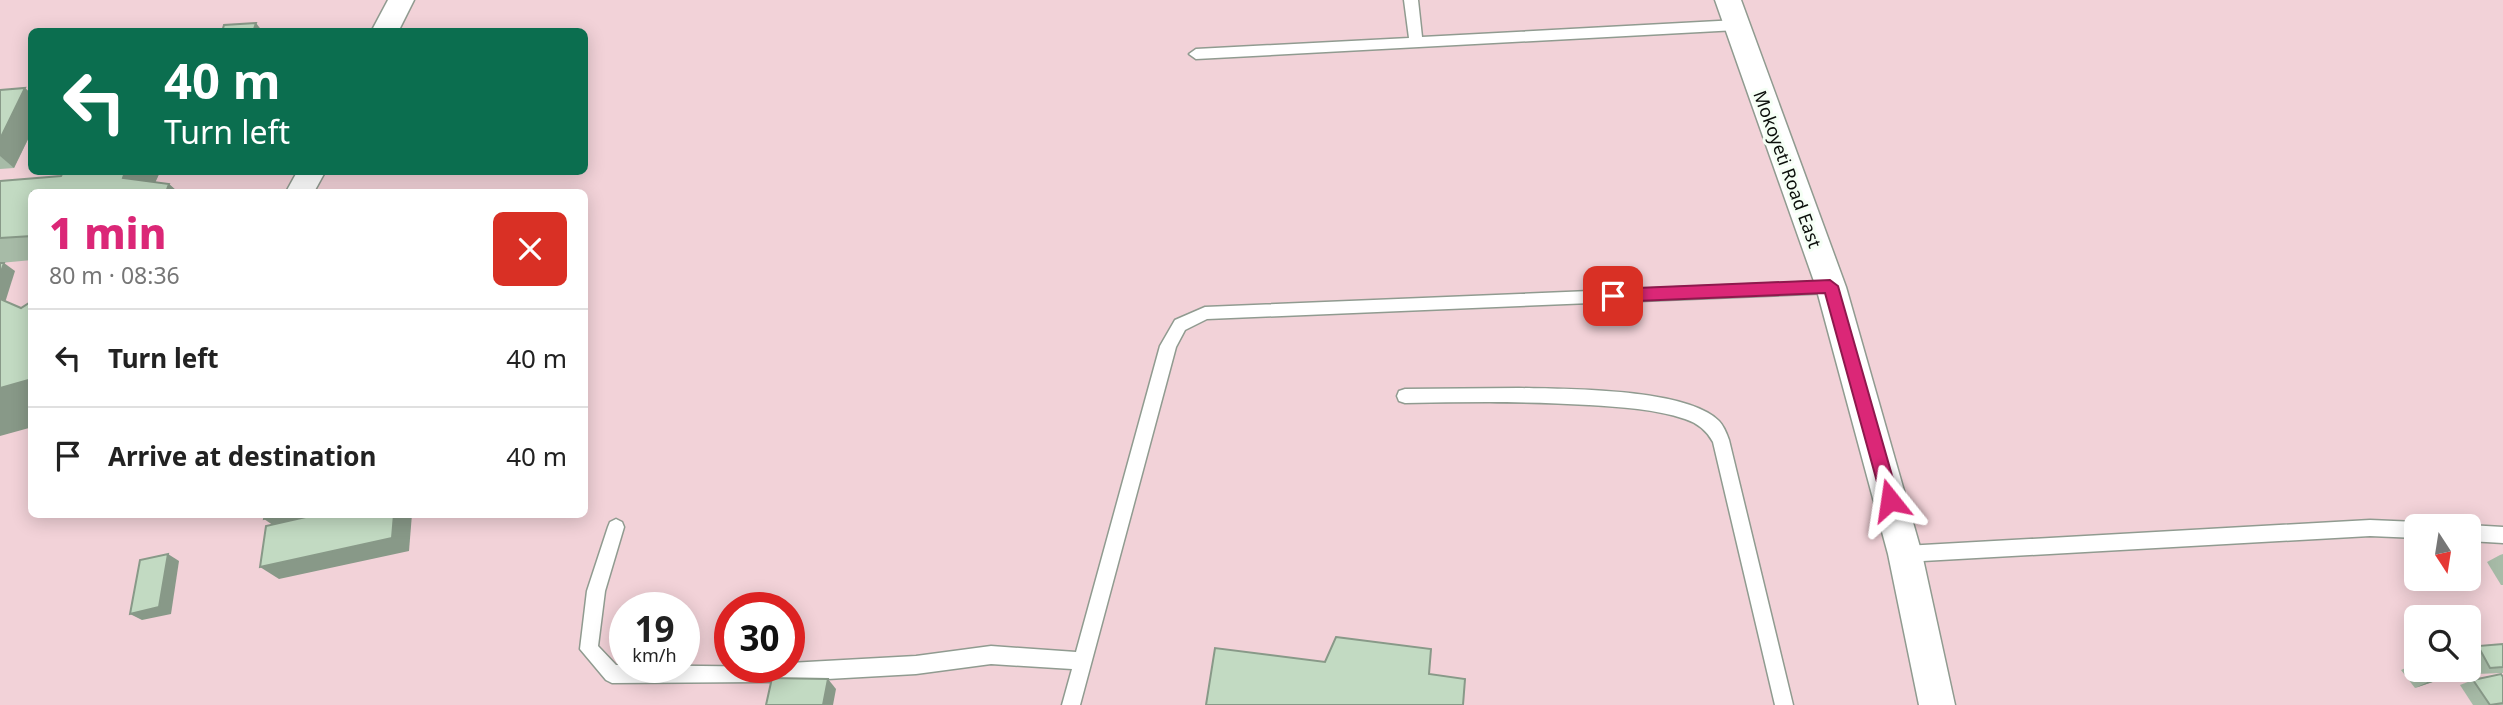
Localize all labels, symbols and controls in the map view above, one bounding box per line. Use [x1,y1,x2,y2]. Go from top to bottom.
text: 40 m [164,47,281,113]
icon: left [49,56,140,147]
street label: Mokoyeti Road East [1748,87,1828,251]
text: Turn left [164,110,290,153]
text: 1 min [49,204,166,261]
button: close [493,212,567,286]
text: 80 m · 08:36 [49,259,180,291]
pin [1583,266,1643,326]
icon: arrive [1594,277,1632,315]
icon: left [49,339,87,377]
text: Turn left [108,340,219,376]
text: 40 m [506,340,567,376]
icon: arrive [49,437,87,475]
text: Arrive at destination [108,438,377,474]
text: 40 m [506,438,567,474]
position arrow [1853,463,1927,537]
north arrow [2404,514,2482,592]
map controls [2404,514,2481,682]
speed limit sign: 30 [714,592,805,683]
text: 19 [634,605,675,652]
button: search [2404,605,2481,682]
text: km/h [632,643,677,667]

